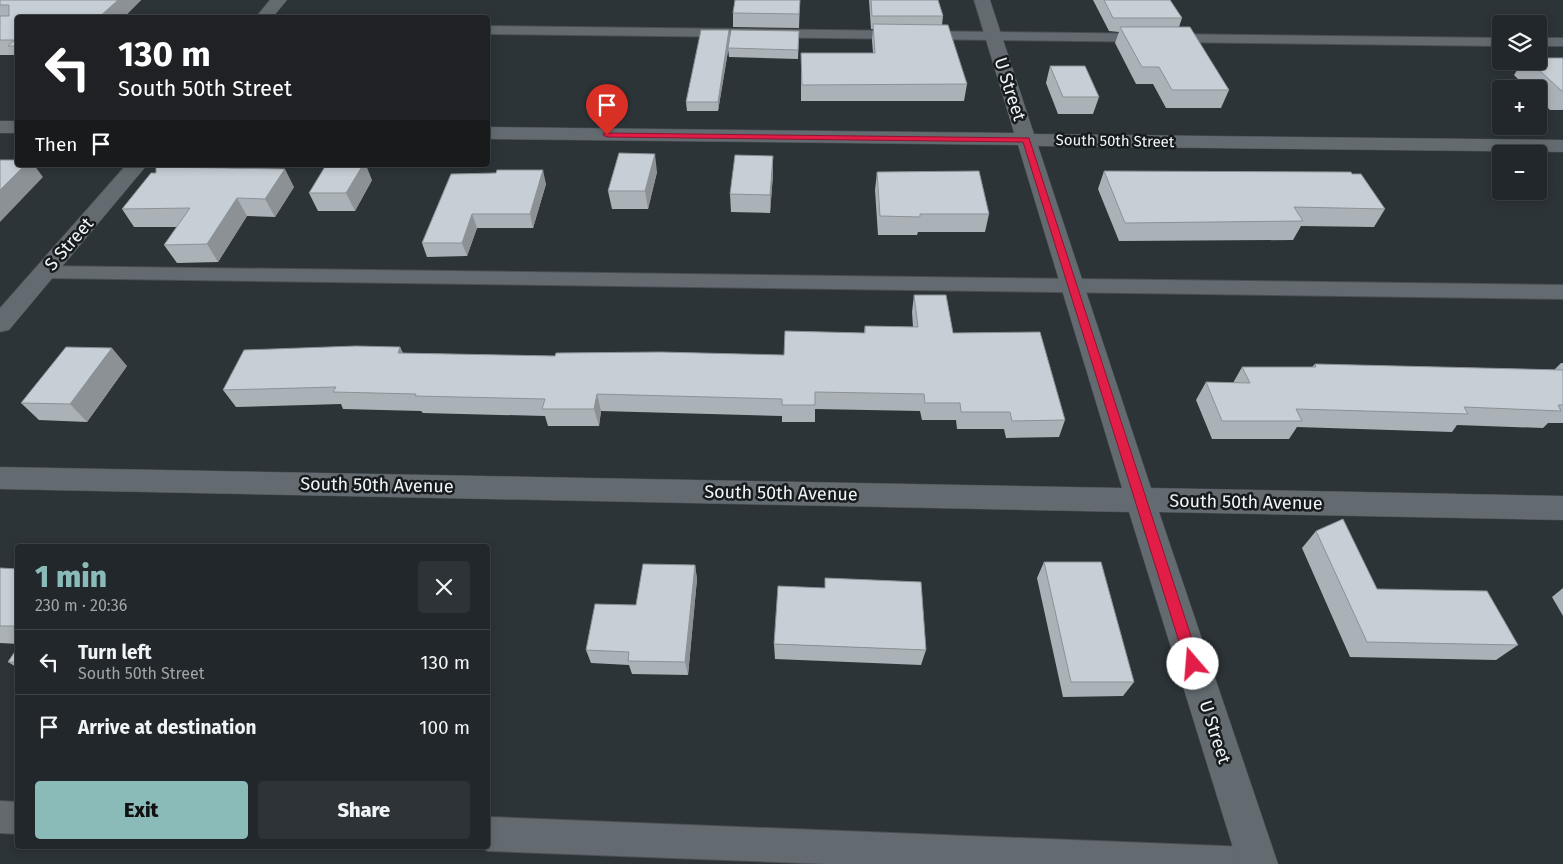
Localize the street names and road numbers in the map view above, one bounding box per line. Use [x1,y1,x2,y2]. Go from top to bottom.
street label: U Street [989,54,1031,124]
street label: South 50th Street [1056,131,1175,151]
street label: S Street [40,212,98,275]
street label: South 50th Avenue [300,473,454,497]
street label: South 50th Avenue [704,481,858,505]
street label: South 50th Avenue [1169,490,1323,514]
street label: U Street [1194,697,1236,767]

